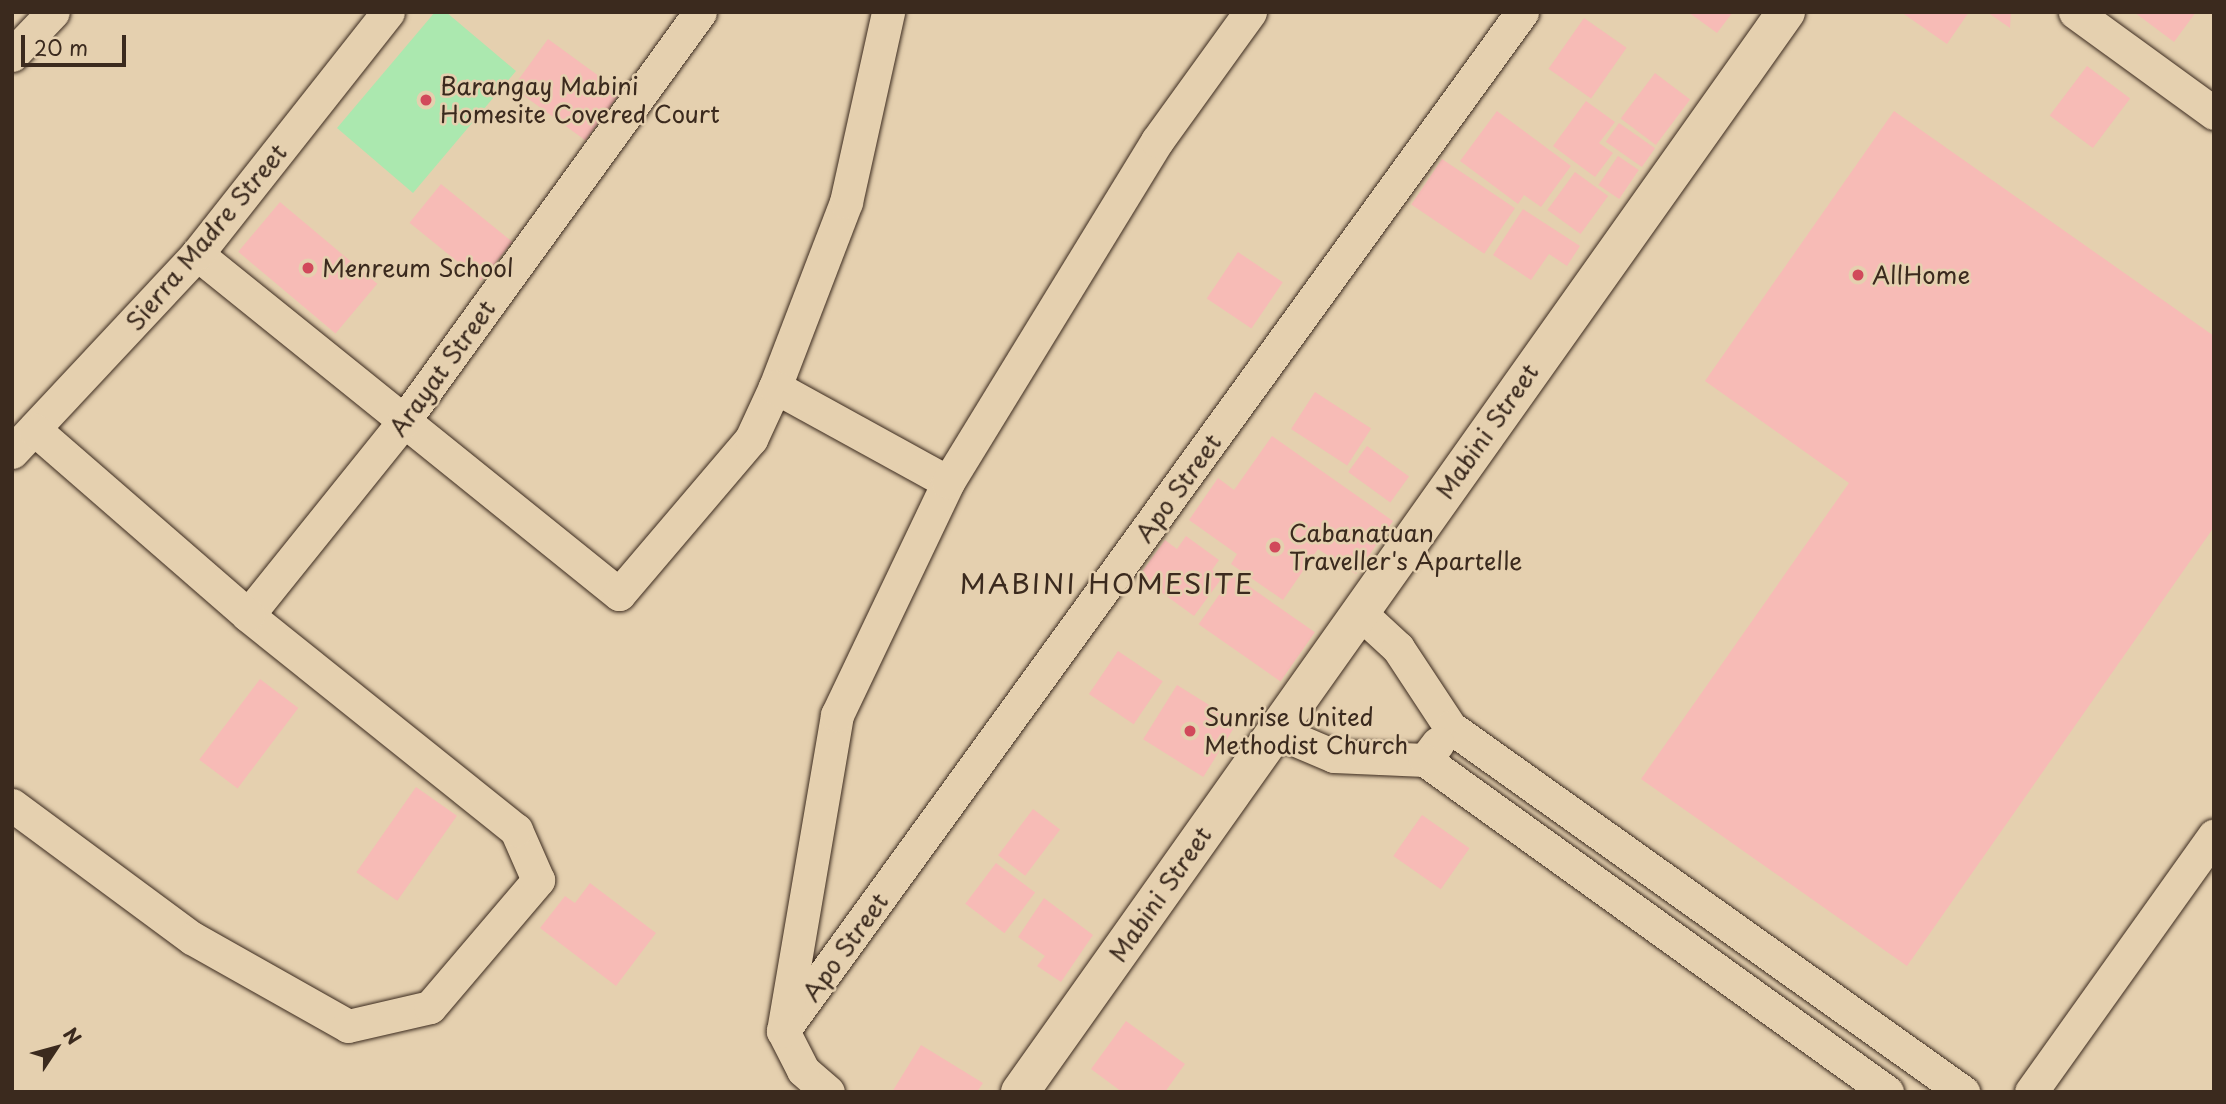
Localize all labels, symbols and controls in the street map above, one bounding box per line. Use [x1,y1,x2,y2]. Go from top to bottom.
scale bar [24,21,130,65]
text: 20 m [34,31,88,63]
place label: Barangay Mabini Homesite Covered Court [440,72,722,128]
marker: Barangay Mabini Homesite Covered Court [418,92,434,108]
street label: Sierra Madre Street [120,139,292,335]
place label: Menreum School [322,254,513,282]
marker: Menreum School [300,260,316,276]
place label: AllHome [1872,261,1970,289]
marker: AllHome [1850,267,1866,283]
street label: Arayat Street [383,295,501,441]
street label: Mabini Street [1430,358,1544,504]
street label: Apo Street [1129,429,1227,547]
place label: Cabanatuan Traveller's Apartelle [1289,519,1523,575]
marker: Cabanatuan Traveller's Apartelle [1267,539,1283,555]
district label: MABINI HOMESITE [962,566,1252,600]
place label: Sunrise United Methodist Church [1204,703,1409,759]
marker: Sunrise United Methodist Church [1182,723,1198,739]
street label: Mabini Street [1103,821,1217,967]
street label: Apo Street [796,888,894,1006]
north arrow [21,1013,91,1083]
text: N [57,1021,89,1050]

